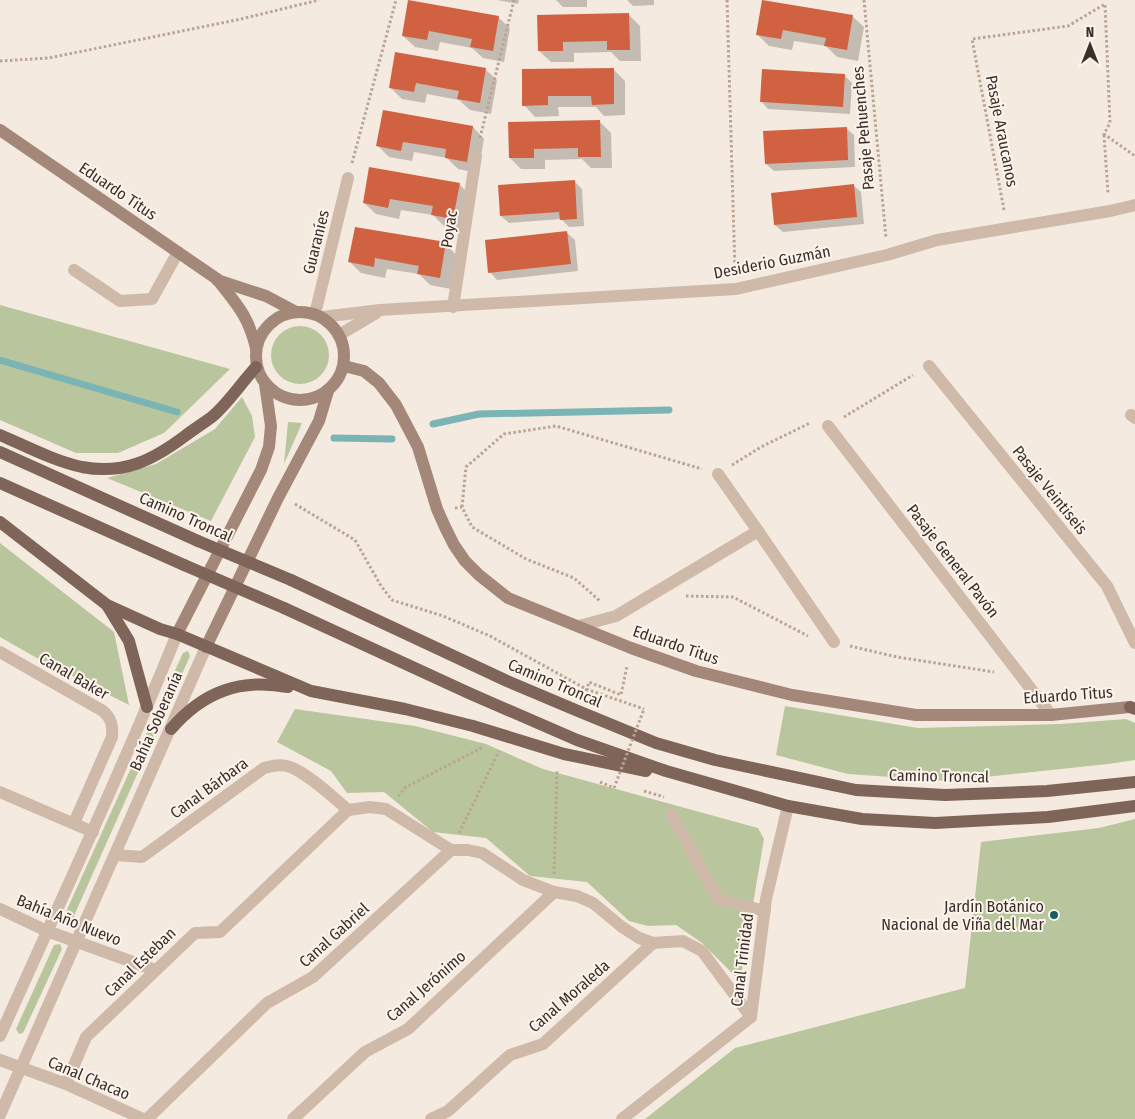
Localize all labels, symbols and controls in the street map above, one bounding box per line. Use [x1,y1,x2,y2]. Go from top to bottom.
north arrow [1065,20,1115,70]
text: N [1086,24,1094,41]
street label: Pasaje Pehuenches [848,65,878,191]
street label: Pasaje Araucanos [982,74,1022,189]
street label: Eduardo Titus [75,158,161,224]
street label: Guaraníes [299,208,333,276]
street label: Poyac [437,209,461,249]
street label: Desiderio Guzmán [712,241,832,283]
street label: Pasaje Veintiseis [1009,442,1092,538]
street label: Camino Troncal [136,488,236,546]
street label: Pasaje General Pavón [903,501,1003,621]
street label: Eduardo Titus [630,621,722,669]
street label: Canal Baker [36,648,113,704]
street label: Camino Troncal [505,655,605,711]
street label: Bahía Soberanía [126,668,186,774]
street label: Eduardo Titus [1023,682,1114,708]
street label: Canal Bárbara [167,753,252,822]
street label: Camino Troncal [889,766,989,786]
street label: Bahía Año Nuevo [14,890,124,950]
place label: Jardín Botánico Nacional de Viña del Mar [881,897,1044,934]
street label: Canal Gabriel [295,899,373,971]
marker: Jardín Botánico Nacional de Viña del Mar [1048,909,1060,921]
street label: Canal Trinidad [727,912,757,1008]
street label: Canal Esteban [100,923,180,1001]
street label: Canal Jerónimo [382,946,470,1026]
street label: Canal Moraleda [525,956,613,1036]
street label: Canal Chacao [45,1052,133,1104]

